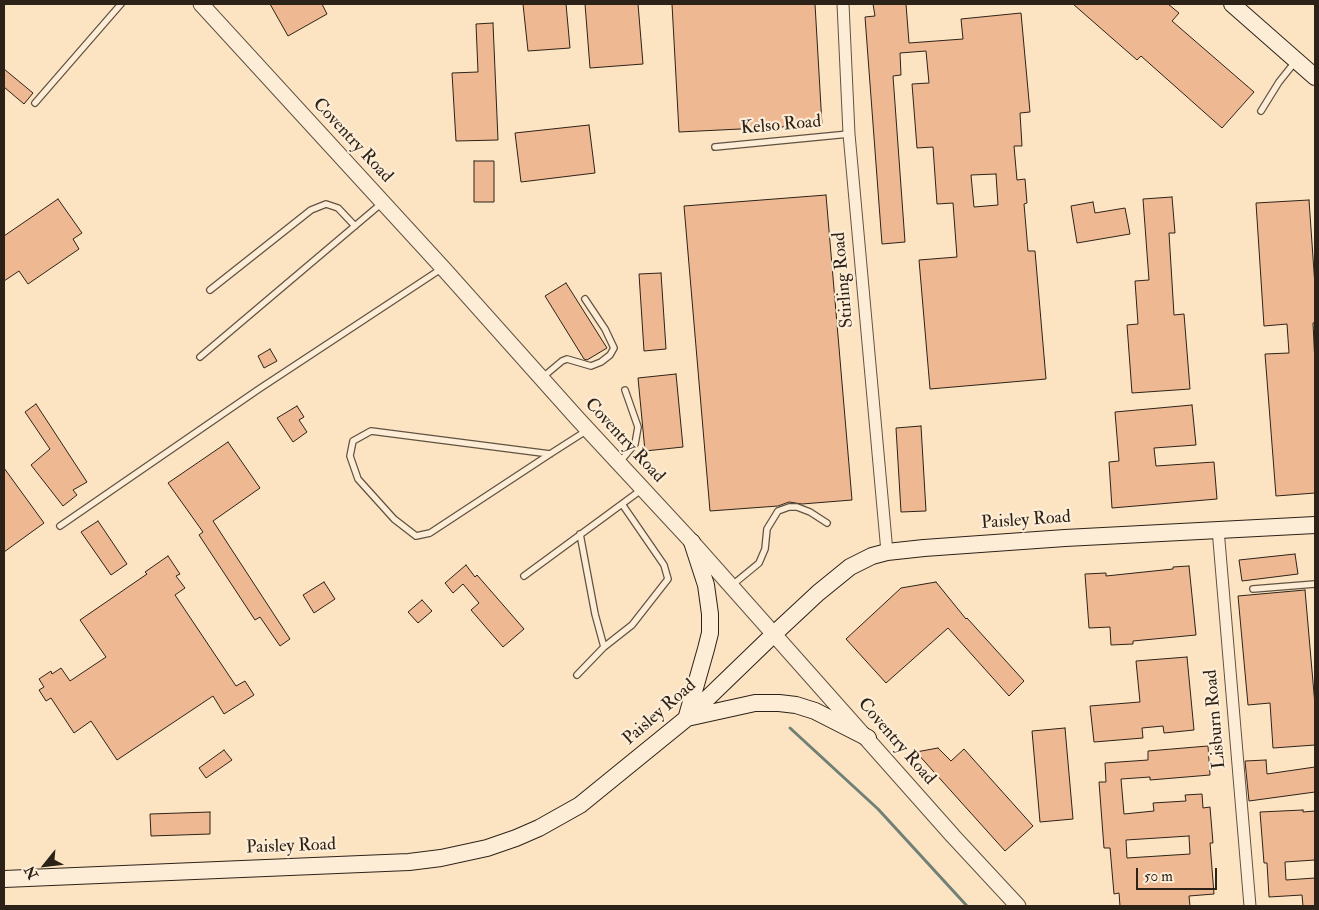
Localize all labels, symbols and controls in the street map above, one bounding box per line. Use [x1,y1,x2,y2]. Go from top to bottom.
street label: Coventry Road [307,94,397,188]
street label: Kelso Road [740,112,822,140]
street label: Stirling Road [829,231,859,329]
street label: Coventry Road [579,394,669,488]
street label: Paisley Road [980,507,1072,535]
street label: Lisburn Road [1201,669,1231,769]
street label: Paisley Road [619,675,701,751]
street label: Coventry Road [852,694,940,790]
street label: Paisley Road [246,835,336,859]
north arrow [20,840,70,890]
scale bar [1139,858,1220,890]
text: N [21,863,42,882]
text: 50 m [1144,867,1173,886]

